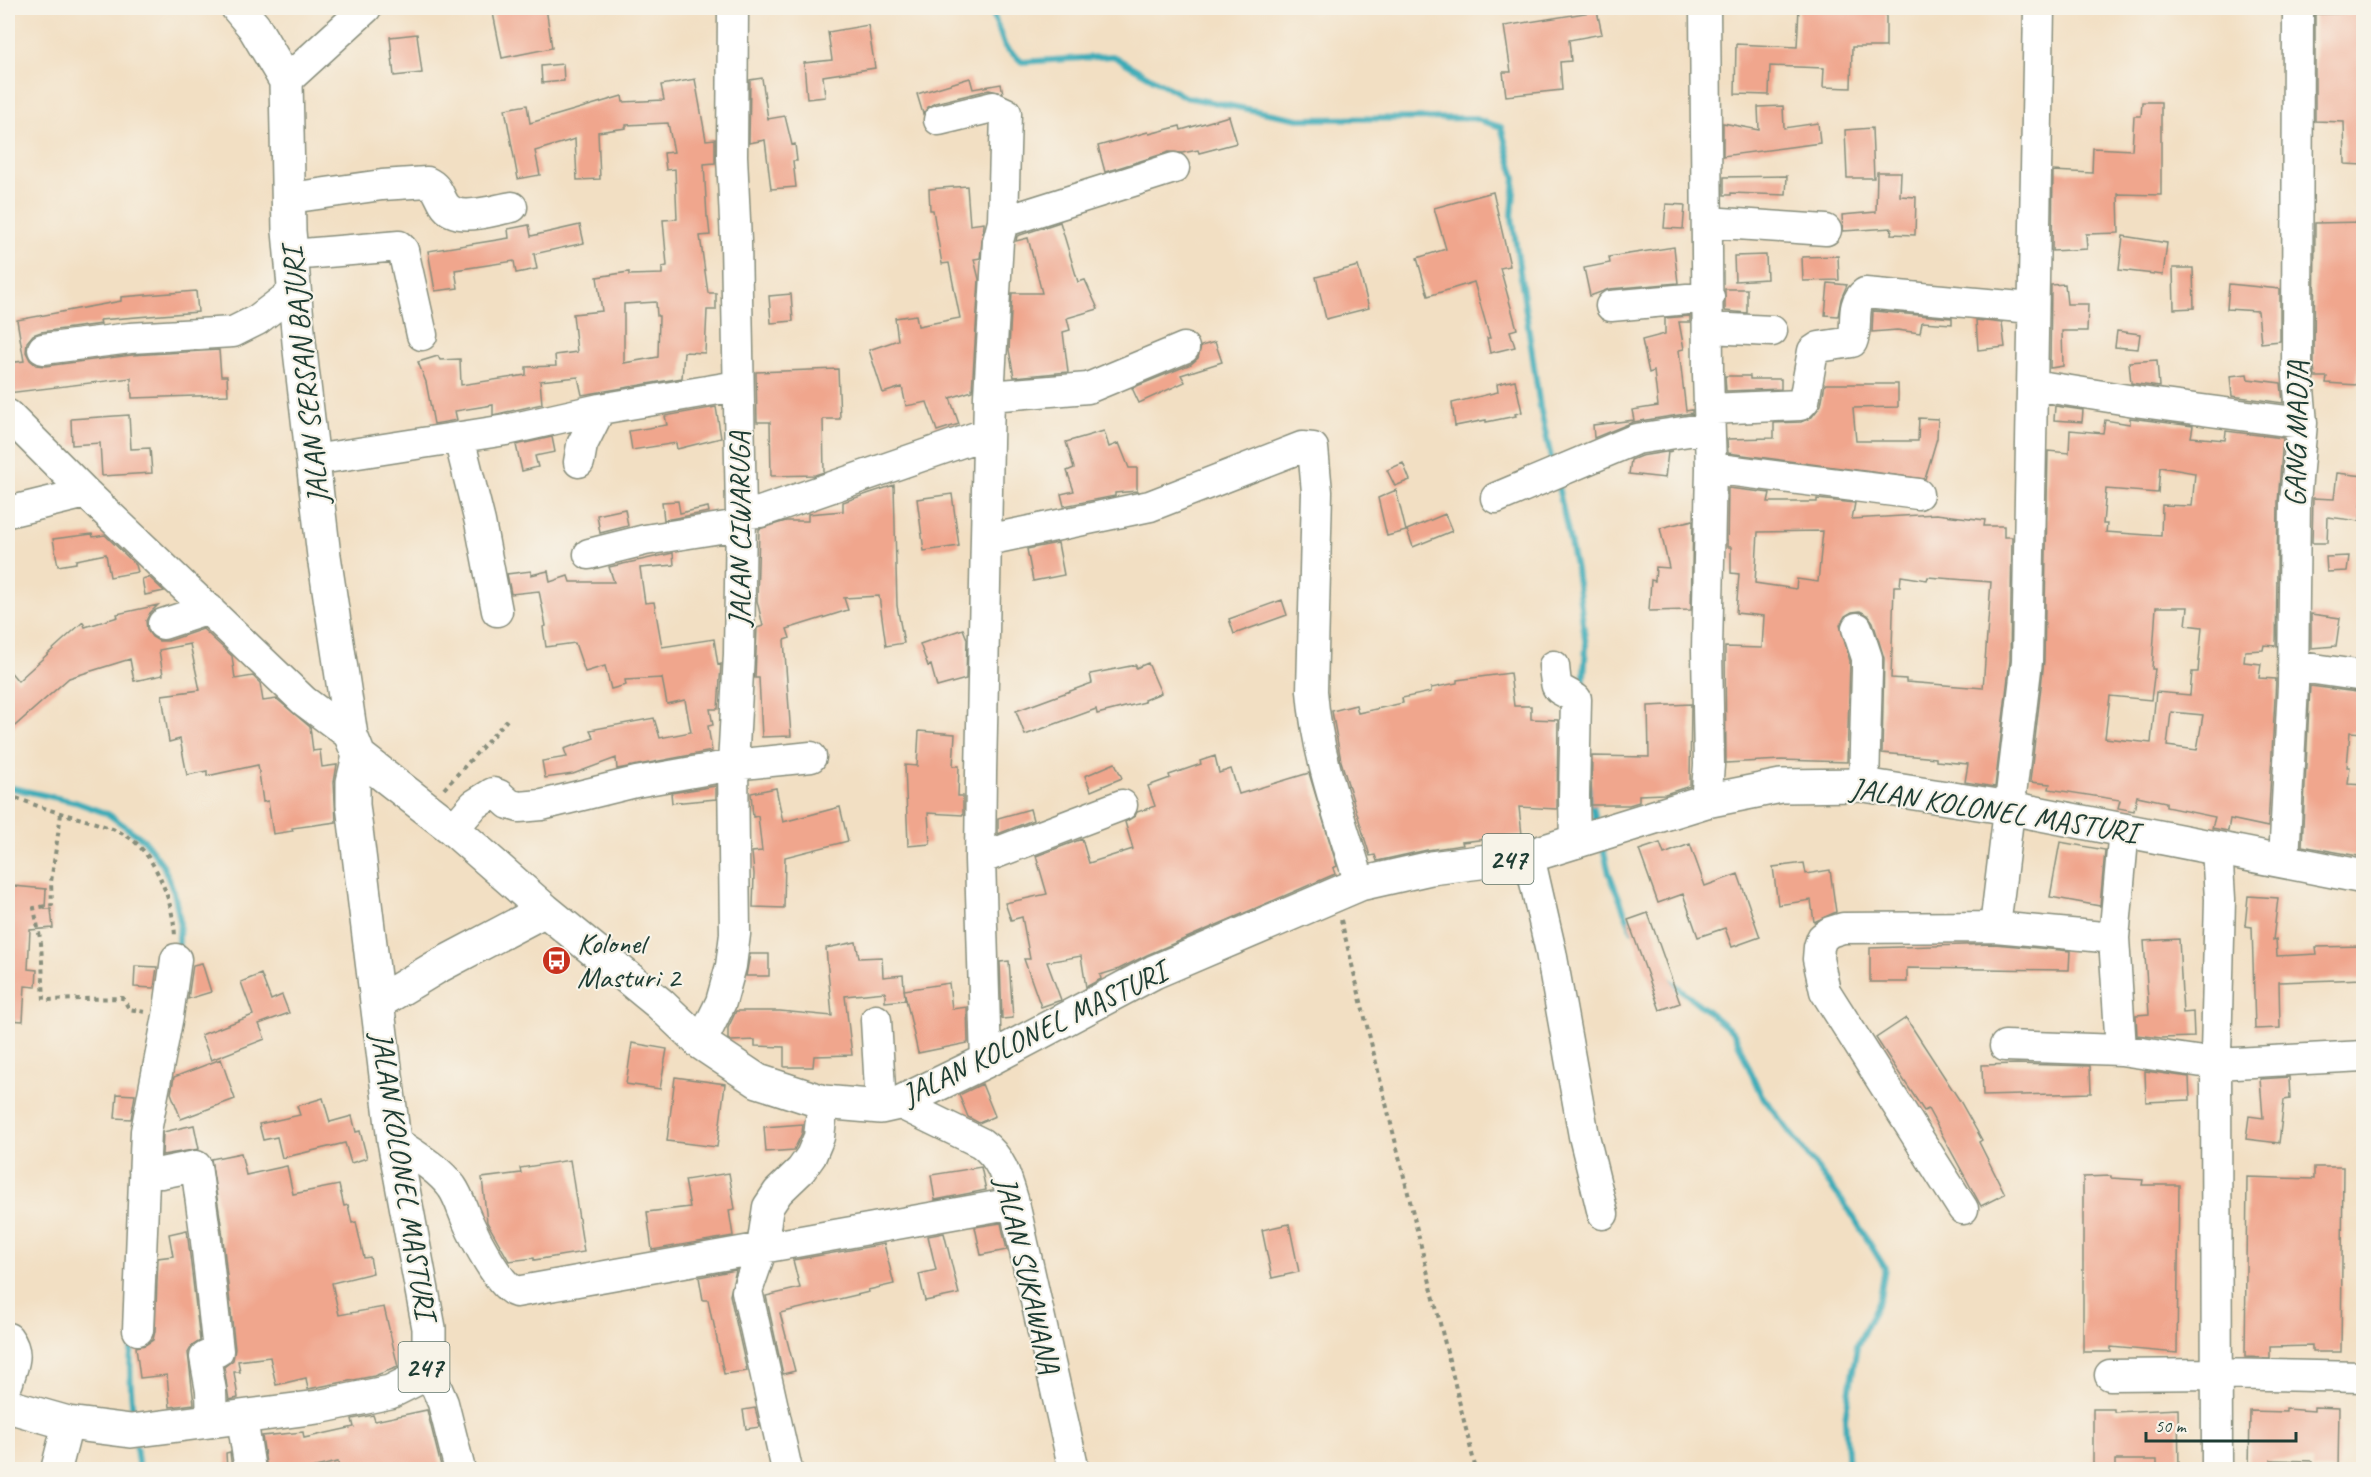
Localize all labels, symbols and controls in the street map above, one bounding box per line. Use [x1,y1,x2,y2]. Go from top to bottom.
street label: JALAN SERSAN BAJURI [272,239,338,508]
street label: GANG MADJA [2276,360,2316,507]
street label: JALAN CIWARUGA [720,430,758,629]
street label: JALAN KOLONEL MASTURI [1846,768,2146,852]
road number: 247 [1482,834,1534,884]
place label: Kolonel Masturi 2 [577,924,683,996]
bus stop icon: Kolonel Masturi 2 [540,944,572,976]
street label: JALAN KOLONEL MASTURI [894,950,1178,1114]
street label: JALAN KOLONEL MASTURI [362,1027,446,1327]
street label: JALAN SUKAWANA [986,1171,1069,1378]
road number: 247 [398,1342,450,1392]
scale bar [2146,1405,2296,1443]
text: 50 m [2155,1415,2188,1437]

